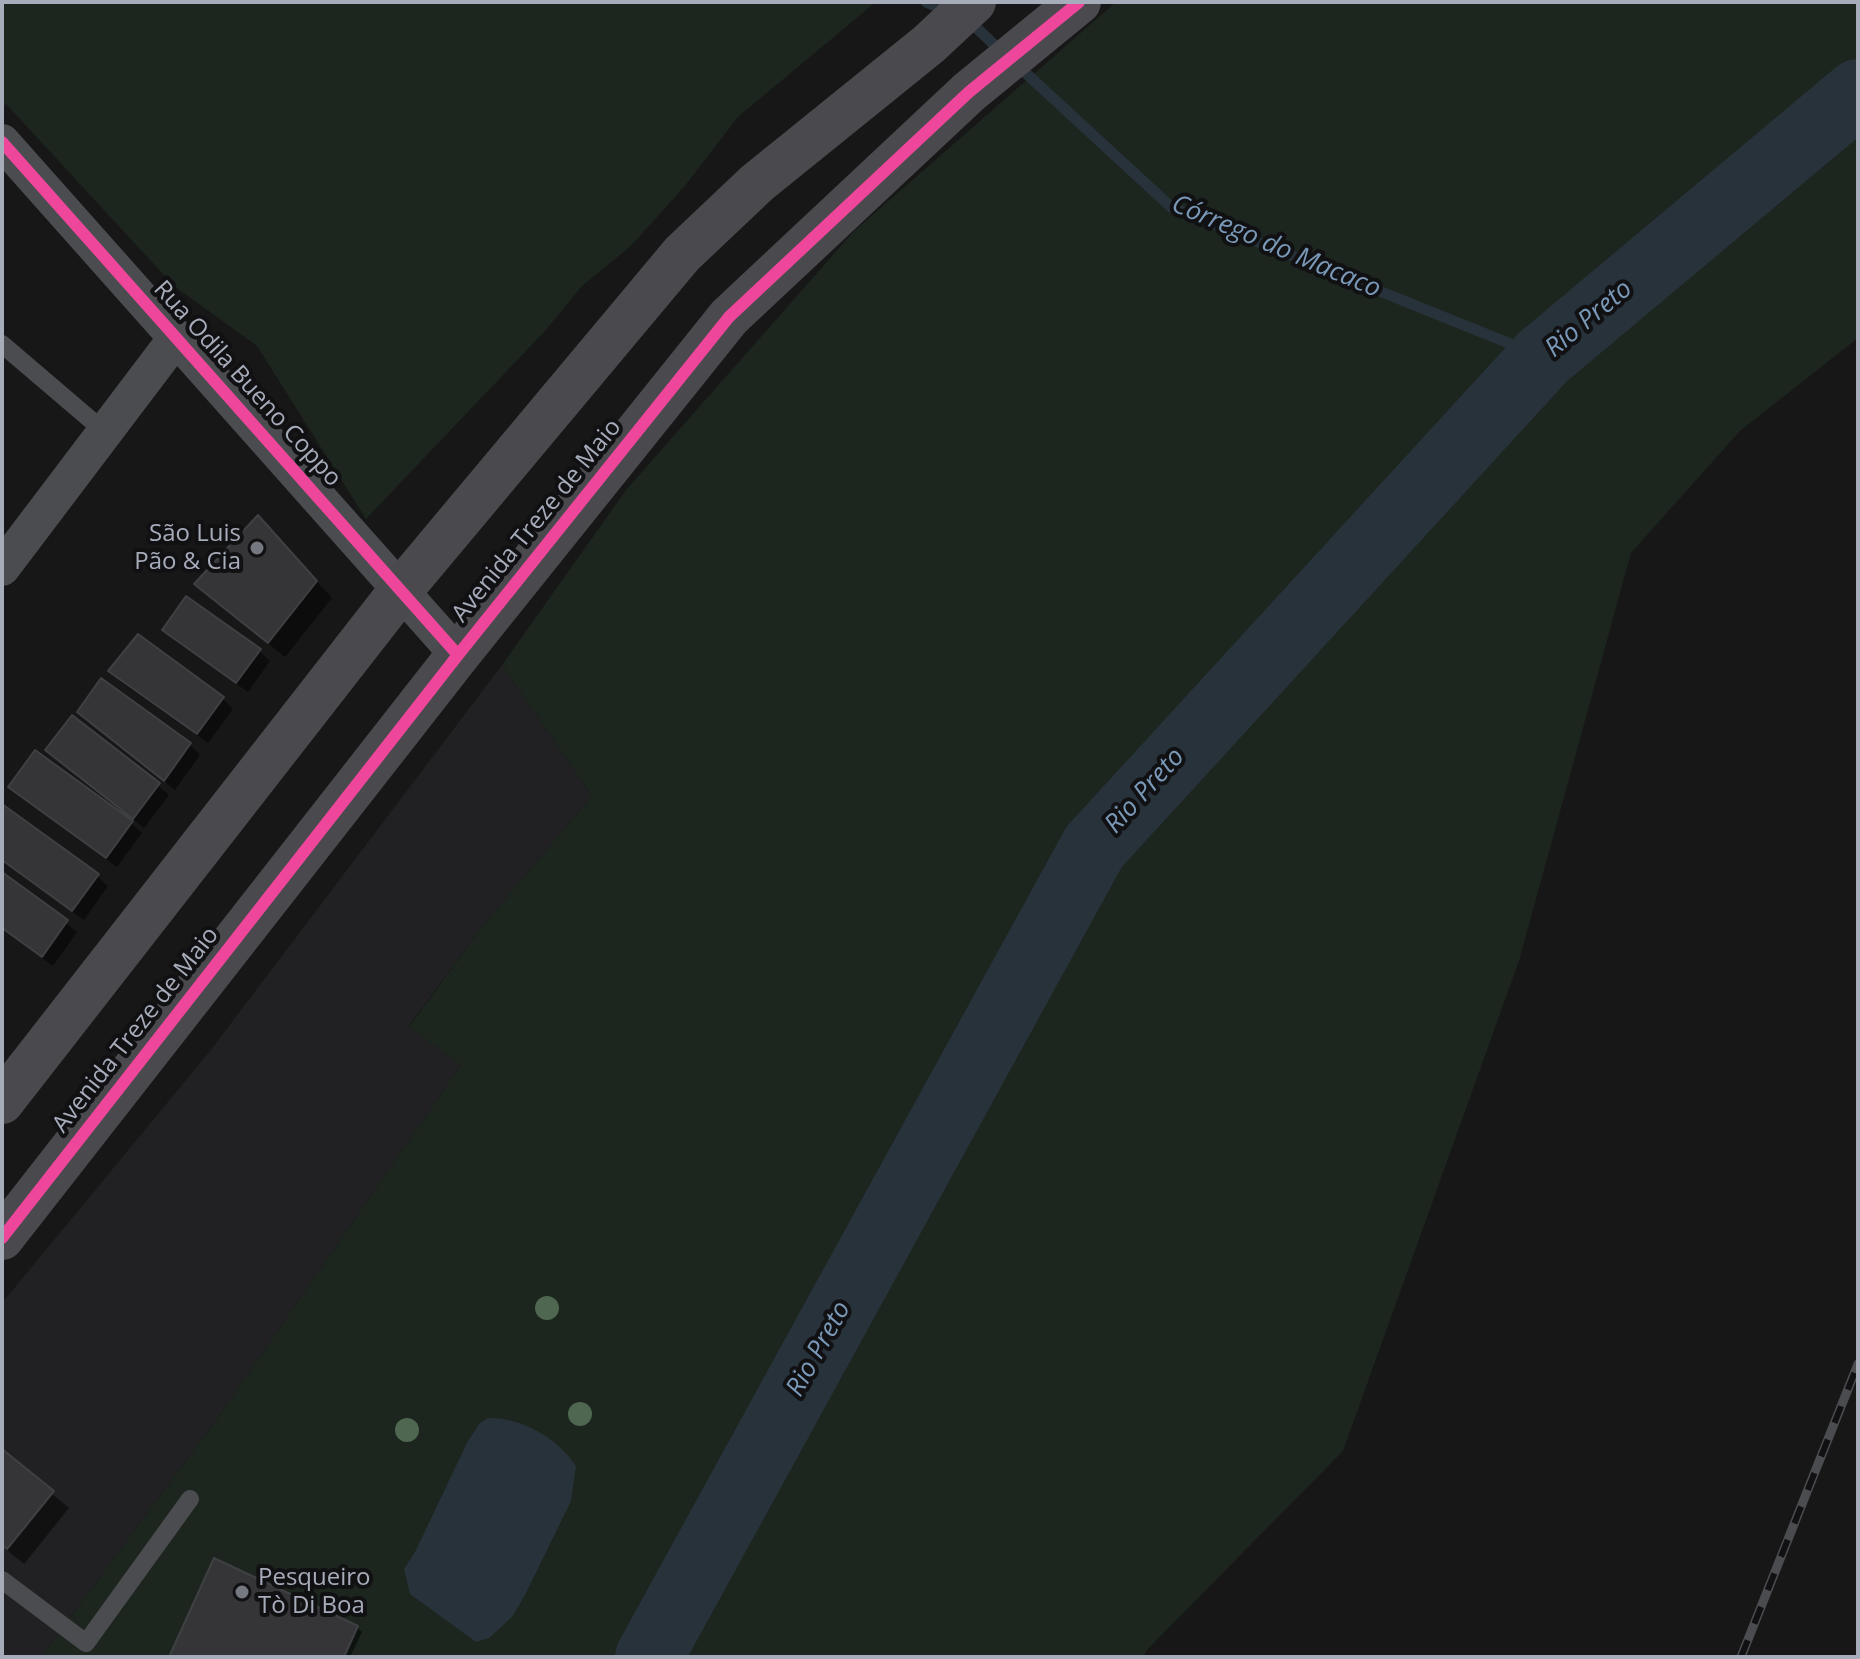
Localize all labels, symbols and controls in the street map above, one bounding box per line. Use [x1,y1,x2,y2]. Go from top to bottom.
water label: Córrego do Macaco [1167,189,1385,305]
water label: Rio Preto [1539,274,1639,364]
street label: Rua Odila Bueno Coppo [147,275,347,493]
street label: Avenida Treze de Maio [446,414,628,628]
place label: São Luis Pão & Cia [134,520,241,576]
marker: São Luis Pão & Cia [248,539,266,557]
water label: Rio Preto [1099,742,1191,840]
street label: Avenida Treze de Maio [47,921,225,1139]
water label: Rio Preto [780,1296,858,1402]
place label: Pesqueiro Tò Di Boa [258,1564,371,1620]
marker: Pesqueiro Tò Di Boa [233,1583,251,1601]

